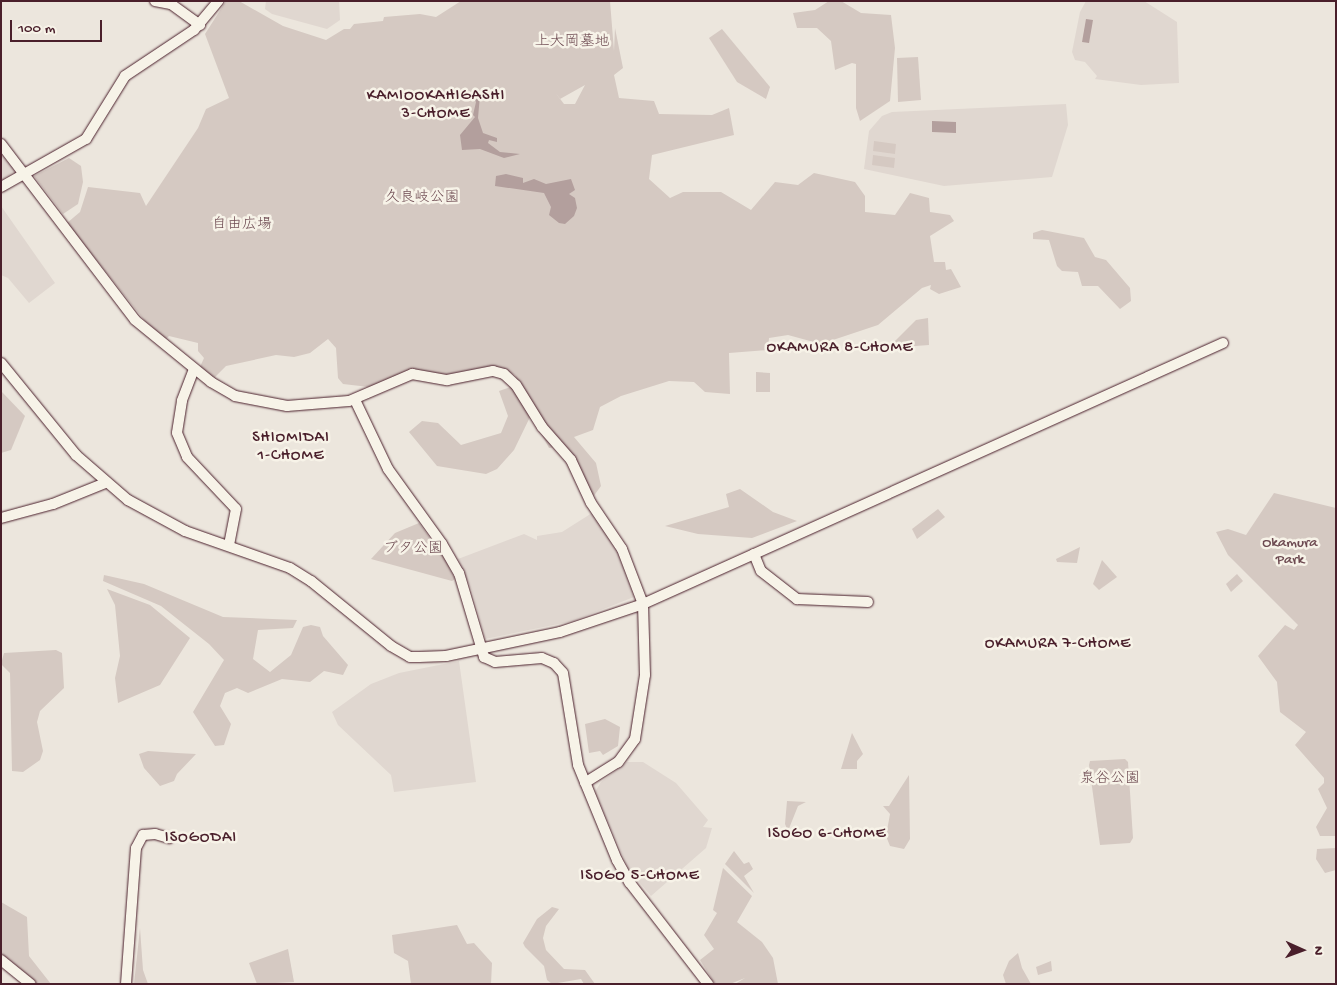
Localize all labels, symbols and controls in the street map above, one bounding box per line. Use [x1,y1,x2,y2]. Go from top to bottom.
scale bar [12,10,105,42]
text: 100 m [18,20,55,38]
park label: 上大岡墓地 [535,34,609,52]
district label: KAMIOOKAHIGASHI 3-CHOME [365,87,507,125]
park label: 久良岐公園 [385,190,459,208]
park label: 自由広場 [212,217,272,235]
district label: OKAMURA 8-CHOME [765,339,915,359]
district label: SHIOMIDAI 1-CHOME [251,429,331,467]
park label: Okamura Park [1262,534,1318,569]
park label: ブタ公園 [383,541,443,559]
district label: OKAMURA 7-CHOME [983,635,1133,655]
park label: 泉谷公園 [1080,771,1140,789]
district label: ISOGO 6-CHOME [766,825,888,845]
district label: ISOGODAI [164,829,238,849]
district label: ISOGO 5-CHOME [579,867,701,887]
north arrow [1277,925,1327,975]
text: N [1309,946,1326,955]

